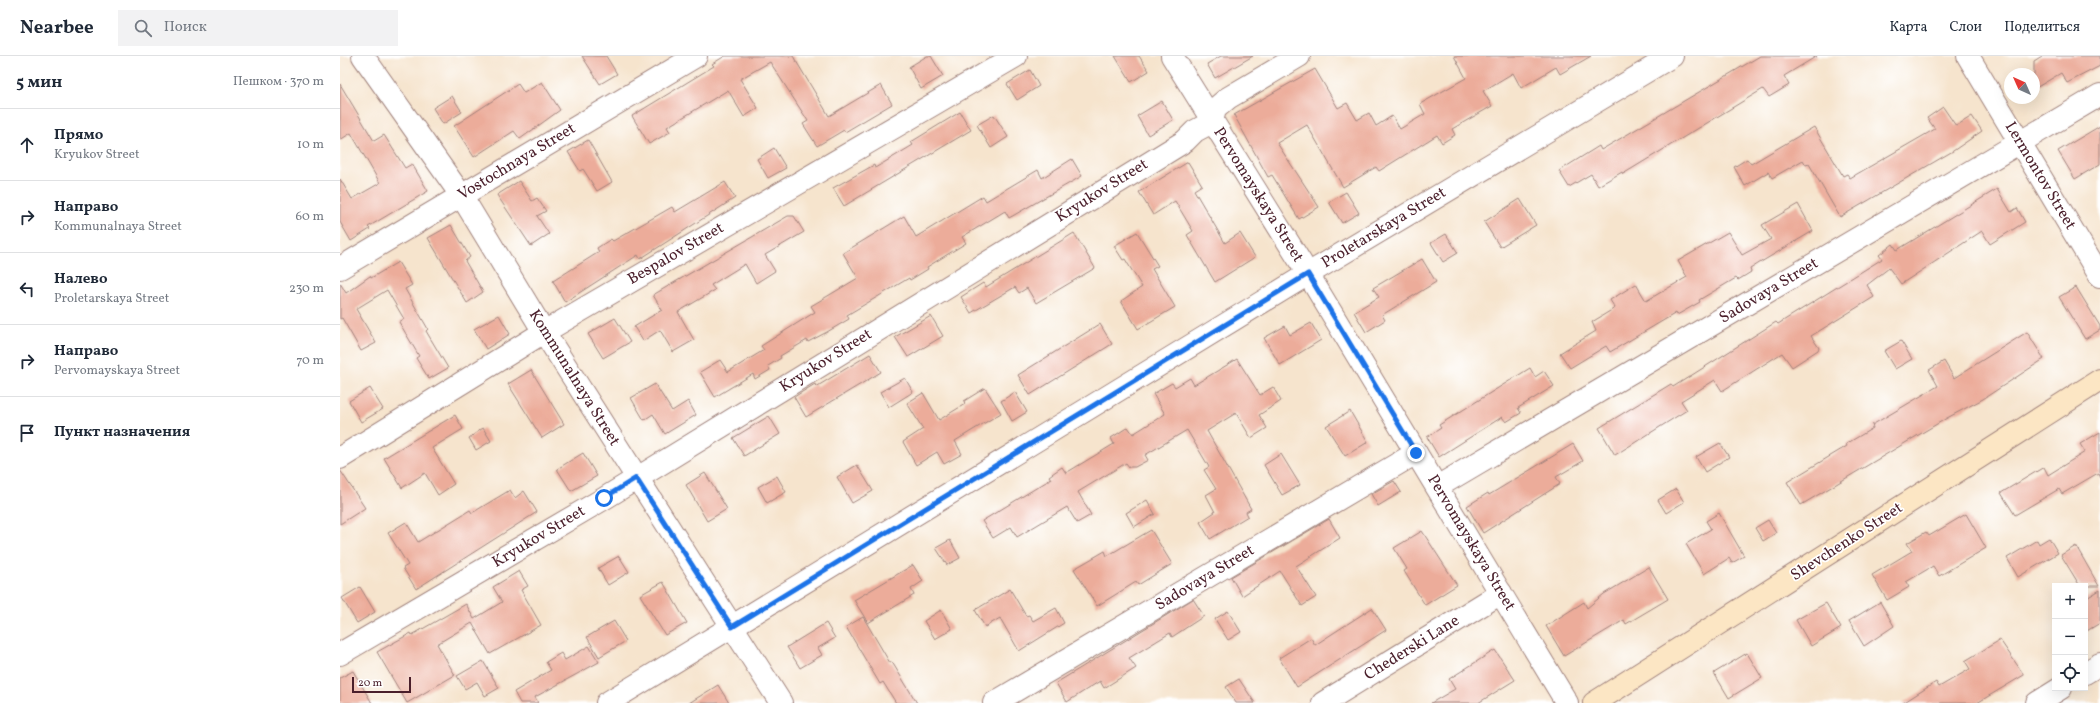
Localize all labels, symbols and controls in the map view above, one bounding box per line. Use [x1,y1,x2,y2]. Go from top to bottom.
search box [118,10,398,46]
text: Nearbee [20,15,94,41]
icon: search [132,17,154,39]
text: Поиск [164,17,207,38]
text: Карта [1889,18,1927,37]
text: Слои [1949,18,1982,37]
text: Поделиться [2004,18,2080,37]
north arrow [2004,68,2040,104]
text: 5 мин [16,71,62,94]
text: Пешком · 370 m [233,73,324,91]
street label: Vostochnaya Street [454,118,580,206]
street label: Lermontov Street [1999,118,2081,234]
street label: Pervomayskaya Street [1208,123,1309,267]
text: Прямо [54,125,103,146]
icon: ahead [16,134,38,156]
text: 10 m [297,136,324,154]
text: Kryukov Street [54,146,139,164]
street label: Kryukov Street [1052,154,1153,228]
street label: Proletarskaya Street [1318,182,1451,274]
text: Направо [54,197,118,218]
icon: right [16,206,38,228]
text: 60 m [296,208,324,226]
street label: Bespalov Street [624,217,728,290]
text: Kommunalnaya Street [54,218,182,236]
street label: Sadovaya Street [1715,253,1823,329]
text: Налево [54,269,108,290]
icon: left [16,278,38,300]
text: 230 m [289,280,324,298]
text: Proletarskaya Street [54,290,169,308]
street label: Kommunalnaya Street [523,306,625,451]
street label: Kryukov Street [776,324,877,398]
text: Направо [54,341,118,362]
icon: right [16,350,38,372]
text: 70 m [296,352,324,370]
text: Pervomayskaya Street [54,362,180,380]
icon: arrive [16,422,38,444]
text: Пункт назначения [54,422,190,443]
route end [1407,444,1425,462]
street label: Pervomayskaya Street [1422,471,1521,616]
route start [595,489,613,507]
street label: Shevchenko Street [1787,497,1908,587]
street label: Kryukov Street [488,500,590,574]
street label: Sadovaya Street [1151,540,1259,616]
map controls [2052,583,2088,691]
button: + [2052,583,2088,619]
street label: Chederski Lane [1360,610,1464,686]
button: − [2052,619,2088,655]
button: locate [2052,655,2088,691]
scale bar [352,675,411,694]
text: 20 m [358,676,382,691]

